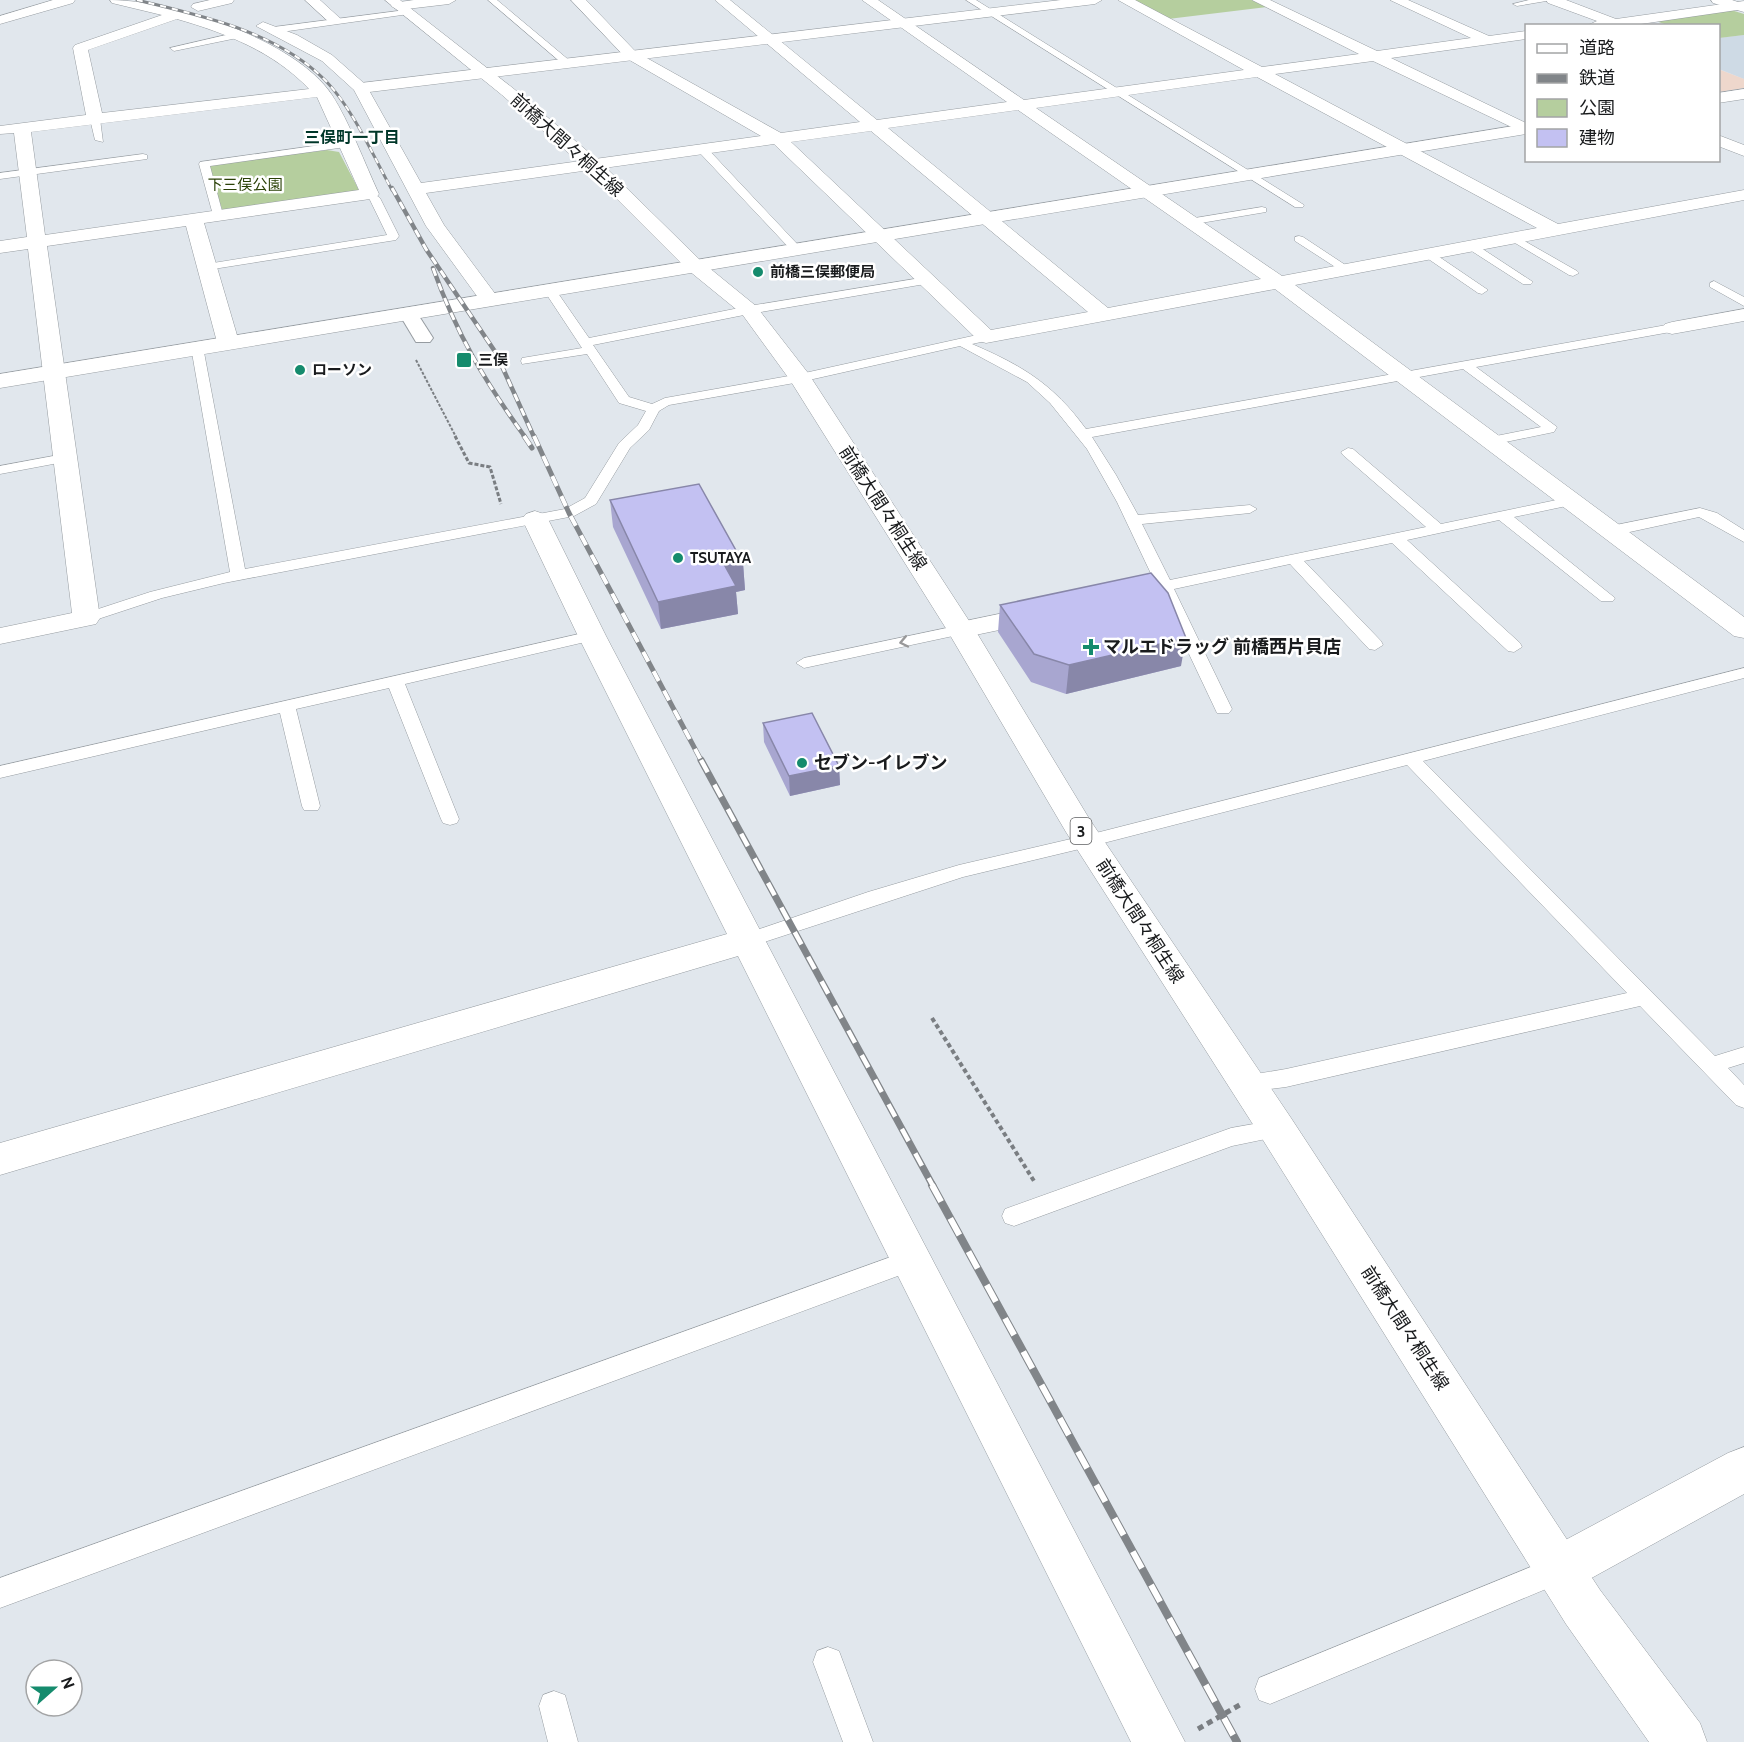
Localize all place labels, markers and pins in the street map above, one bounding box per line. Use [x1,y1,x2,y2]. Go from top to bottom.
place label: 前橋三俣郵便局 [770,263,875,281]
marker: 前橋三俣郵便局 [751,265,765,279]
marker: 三俣 [455,351,473,369]
place label: 三俣 [478,351,508,369]
place label: ローソン [312,361,372,379]
marker: ローソン [293,363,307,377]
place label: TSUTAYA [690,549,752,567]
marker: TSUTAYA [671,551,685,565]
place label: マルエドラッグ 前橋西片貝店 [1103,636,1341,658]
marker: マルエドラッグ 前橋西片貝店 [1084,640,1098,654]
place label: セブン-イレブン [814,752,948,774]
marker: セブン-イレブン [795,756,809,770]

